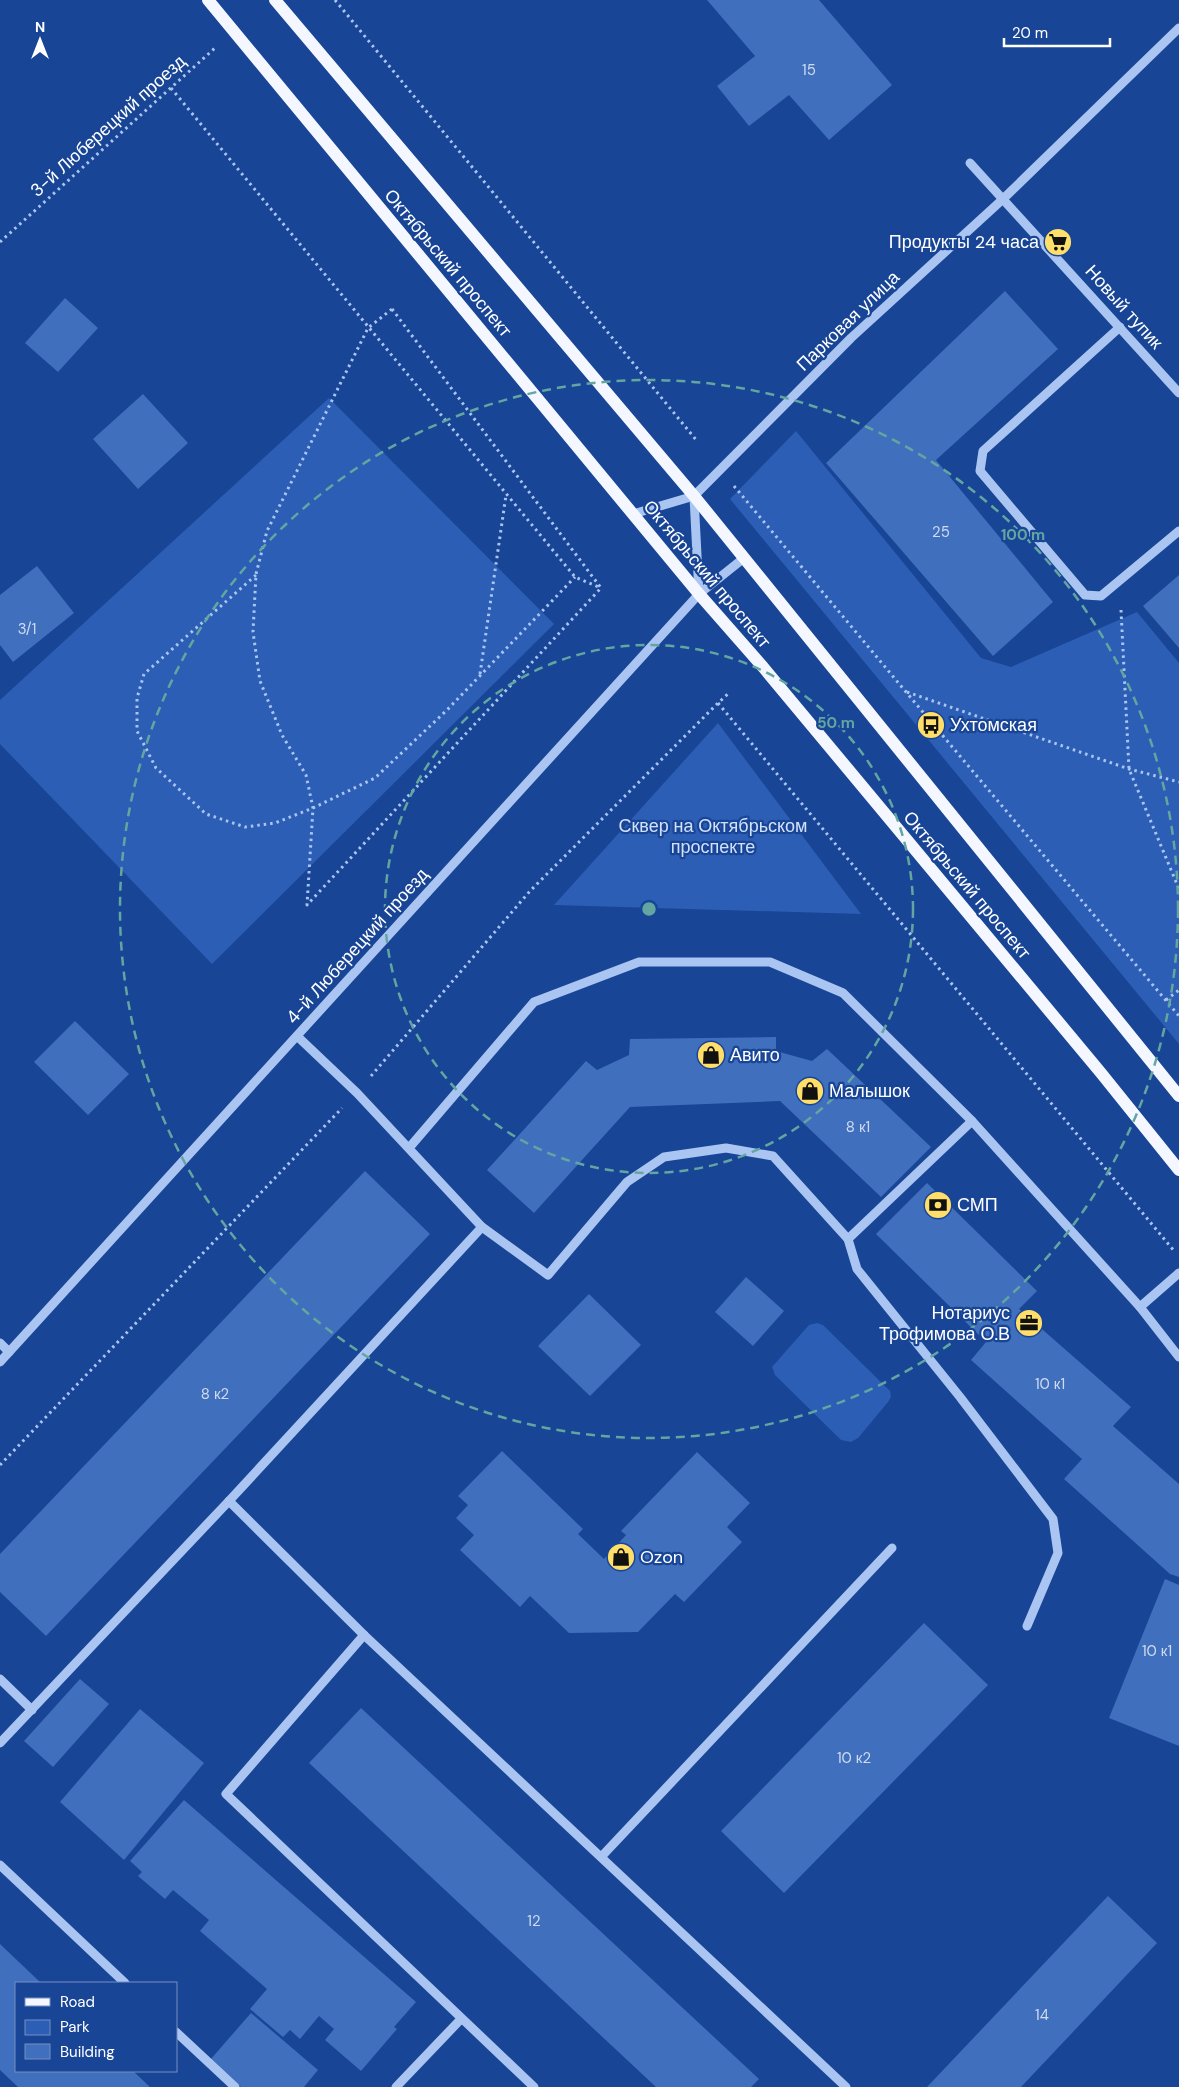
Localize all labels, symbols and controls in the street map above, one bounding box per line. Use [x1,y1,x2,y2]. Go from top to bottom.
north arrow [15,15,65,65]
scale bar [1004,15,1110,47]
text: N [35,18,45,36]
text: 20 m [1012,23,1048,43]
street label: 3-й Люберецкий проезд [25,49,191,202]
house number: 15 [802,60,816,80]
street label: Октябрьский проспект [379,184,517,342]
supermarket icon: Продукты 24 часа [1043,227,1073,257]
place label: Продукты 24 часа [889,230,1040,254]
street label: Новый тупик [1080,260,1168,354]
street label: Парковая улица [791,265,905,376]
street label: Октябрьский проспект [638,495,776,653]
house number: 25 [932,522,950,542]
text: 100 m [1001,525,1045,545]
house number: 3/1 [18,619,36,639]
bus stop icon: Ухтомская [916,710,946,740]
text: 50 m [817,713,855,733]
place label: Ухтомская [950,713,1037,737]
street label: Октябрьский проспект [898,806,1036,964]
park label: Сквер на Октябрьском проспекте [618,814,808,859]
street label: 4-й Люберецкий проезд [281,863,434,1029]
centre of rings [640,900,658,918]
shop icon: Авито [696,1040,726,1070]
place label: Авито [730,1043,780,1067]
shop icon: Малышок [795,1076,825,1106]
place label: Малышок [829,1079,910,1103]
house number: 8 к1 [846,1117,870,1137]
bank icon: СМП [923,1190,953,1220]
place label: СМП [957,1193,998,1217]
place label: Нотариус Трофимова О.В [879,1301,1010,1346]
office icon: Нотариус Трофимова О.В [1014,1308,1044,1338]
house number: 10 к1 [1035,1374,1065,1394]
house number: 8 к2 [201,1384,229,1404]
shop icon: Ozon [606,1542,636,1572]
place label: Ozon [640,1545,683,1569]
house number: 10 к1 [1142,1641,1172,1661]
house number: 10 к2 [837,1748,871,1768]
house number: 12 [527,1911,541,1931]
legend [15,1982,178,2072]
text: Road [60,1992,95,2012]
house number: 14 [1035,2005,1049,2025]
text: Park [60,2017,90,2037]
text: Building [60,2042,115,2062]

